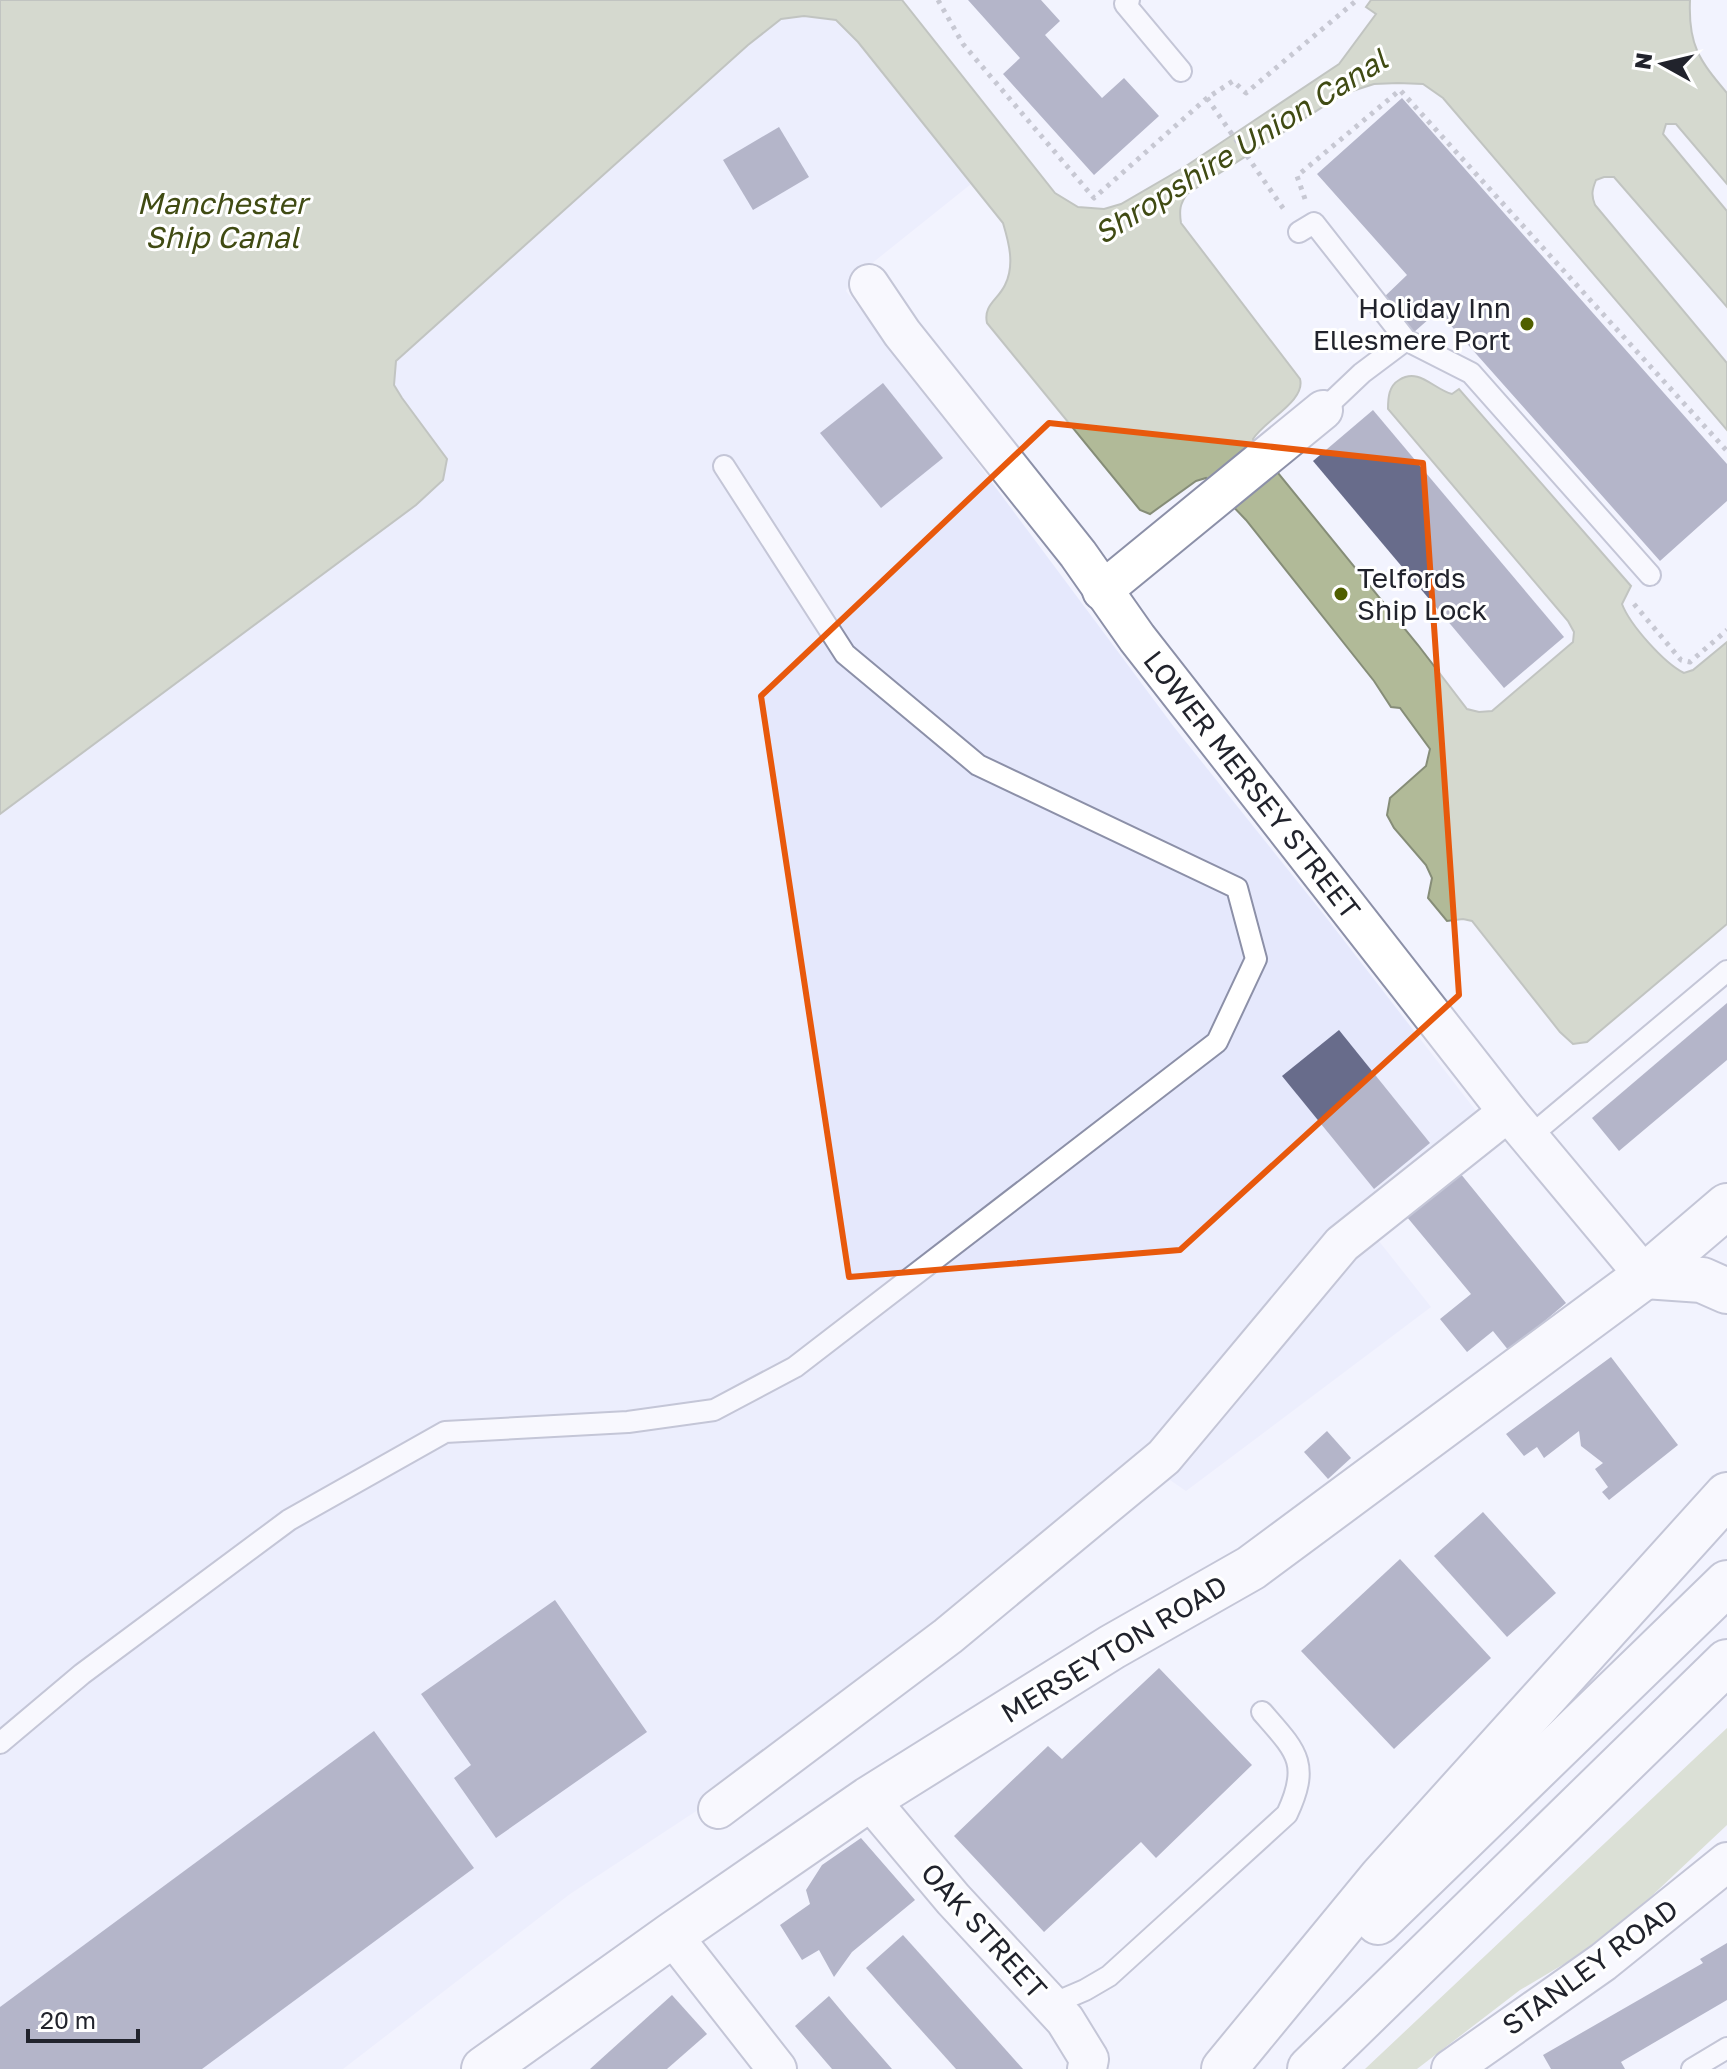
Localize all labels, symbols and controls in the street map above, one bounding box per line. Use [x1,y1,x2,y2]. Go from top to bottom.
north arrow [1623,24,1703,104]
water label: Shropshire Union Canal [1087,40,1395,251]
text: N [1628,51,1657,71]
water label: Manchester Ship Canal [137,185,311,255]
place label: Holiday Inn Ellesmere Port [1313,291,1511,356]
marker: Holiday Inn Ellesmere Port [1518,315,1536,333]
place label: Telfords Ship Lock [1357,561,1488,626]
marker: Telfords Ship Lock [1332,585,1350,603]
street label: LOWER MERSEY STREET [1137,644,1367,925]
street label: MERSEYTON ROAD [995,1568,1233,1729]
street label: OAK STREET [915,1856,1054,2005]
street label: STANLEY ROAD [1496,1892,1684,2041]
scale bar [28,1993,138,2043]
text: 20 m [40,2005,96,2034]

